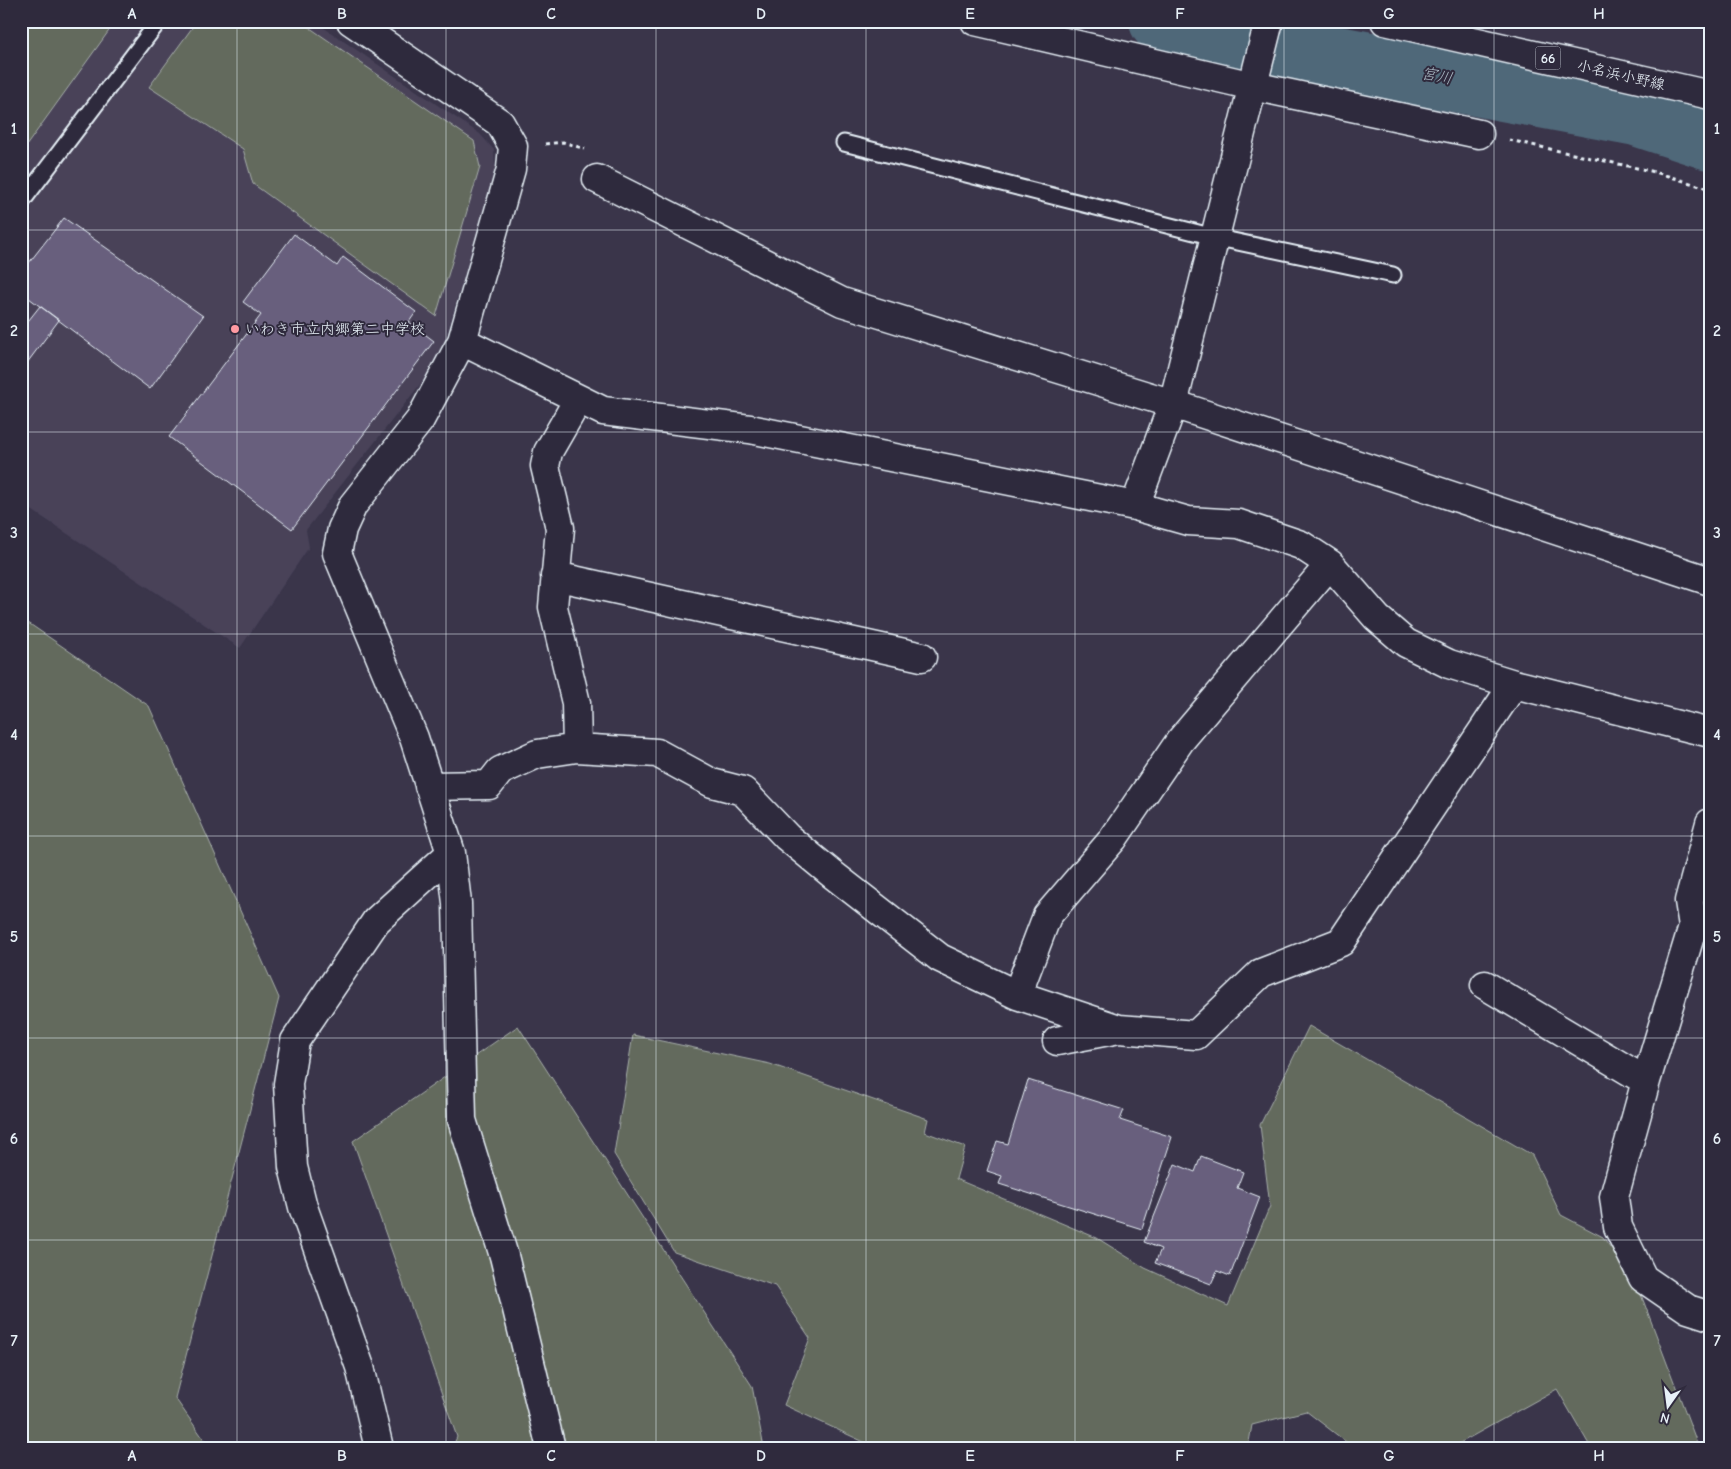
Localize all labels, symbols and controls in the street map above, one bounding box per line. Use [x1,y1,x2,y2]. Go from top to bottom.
text: A [128,5,137,23]
text: B [337,5,347,23]
text: C [546,5,556,23]
text: D [756,5,766,23]
text: E [965,5,975,23]
text: F [1175,5,1185,23]
text: G [1383,5,1395,23]
text: H [1593,5,1605,23]
road number: 66 [1536,46,1560,70]
street label: 小名浜小野線 [1575,56,1667,94]
water label: 宮川 [1419,64,1454,88]
text: 1 [11,120,17,138]
text: 1 [1714,120,1720,138]
place label: いわき市立内郷第二中学校 [245,320,425,338]
text: 2 [10,322,18,340]
text: 2 [1713,322,1721,340]
marker: いわき市立内郷第二中学校 [229,323,241,335]
text: 3 [10,524,18,542]
text: 3 [1713,524,1721,542]
text: 4 [10,726,18,744]
text: 4 [1713,726,1721,744]
text: 5 [10,928,18,946]
text: 5 [1713,928,1721,946]
text: 6 [10,1130,18,1148]
text: 6 [1713,1130,1721,1148]
text: 7 [10,1332,18,1350]
text: 7 [1713,1332,1721,1350]
north arrow [1644,1382,1694,1432]
text: N [1658,1409,1671,1427]
text: A [128,1447,137,1465]
text: B [337,1447,347,1465]
text: C [546,1447,556,1465]
text: D [756,1447,766,1465]
text: E [965,1447,975,1465]
text: F [1175,1447,1185,1465]
text: G [1383,1447,1395,1465]
text: H [1593,1447,1605,1465]

